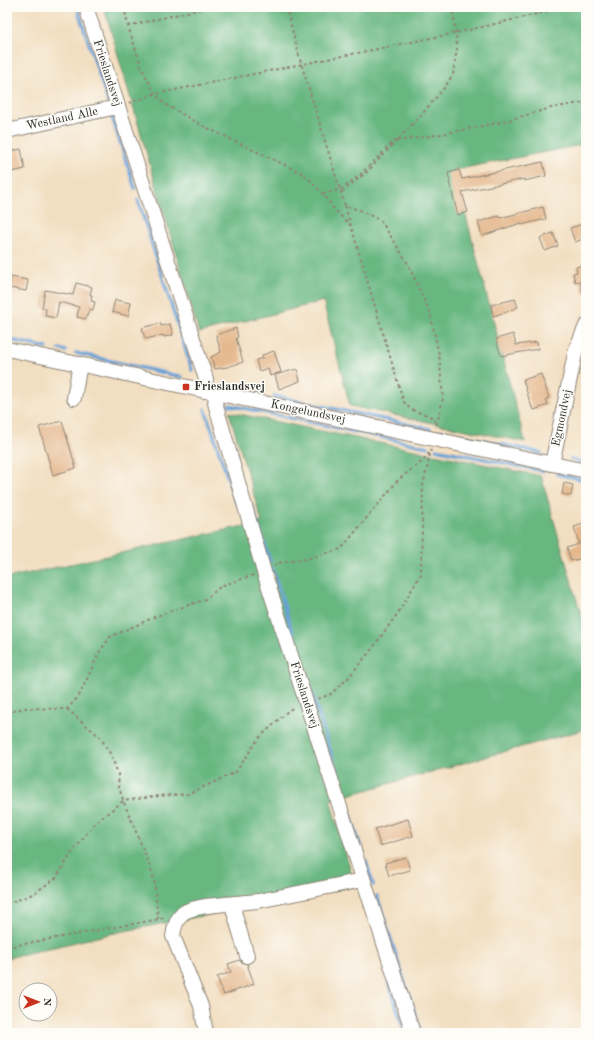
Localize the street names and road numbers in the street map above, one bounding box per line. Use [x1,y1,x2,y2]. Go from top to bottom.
street label: Frieslandsvej [91,38,123,108]
street label: Westland Alle [25,105,99,132]
street label: Egmondvej [550,388,574,448]
street label: Kongelundsvej [269,398,347,426]
street label: Frieslandsvej [288,660,320,730]

